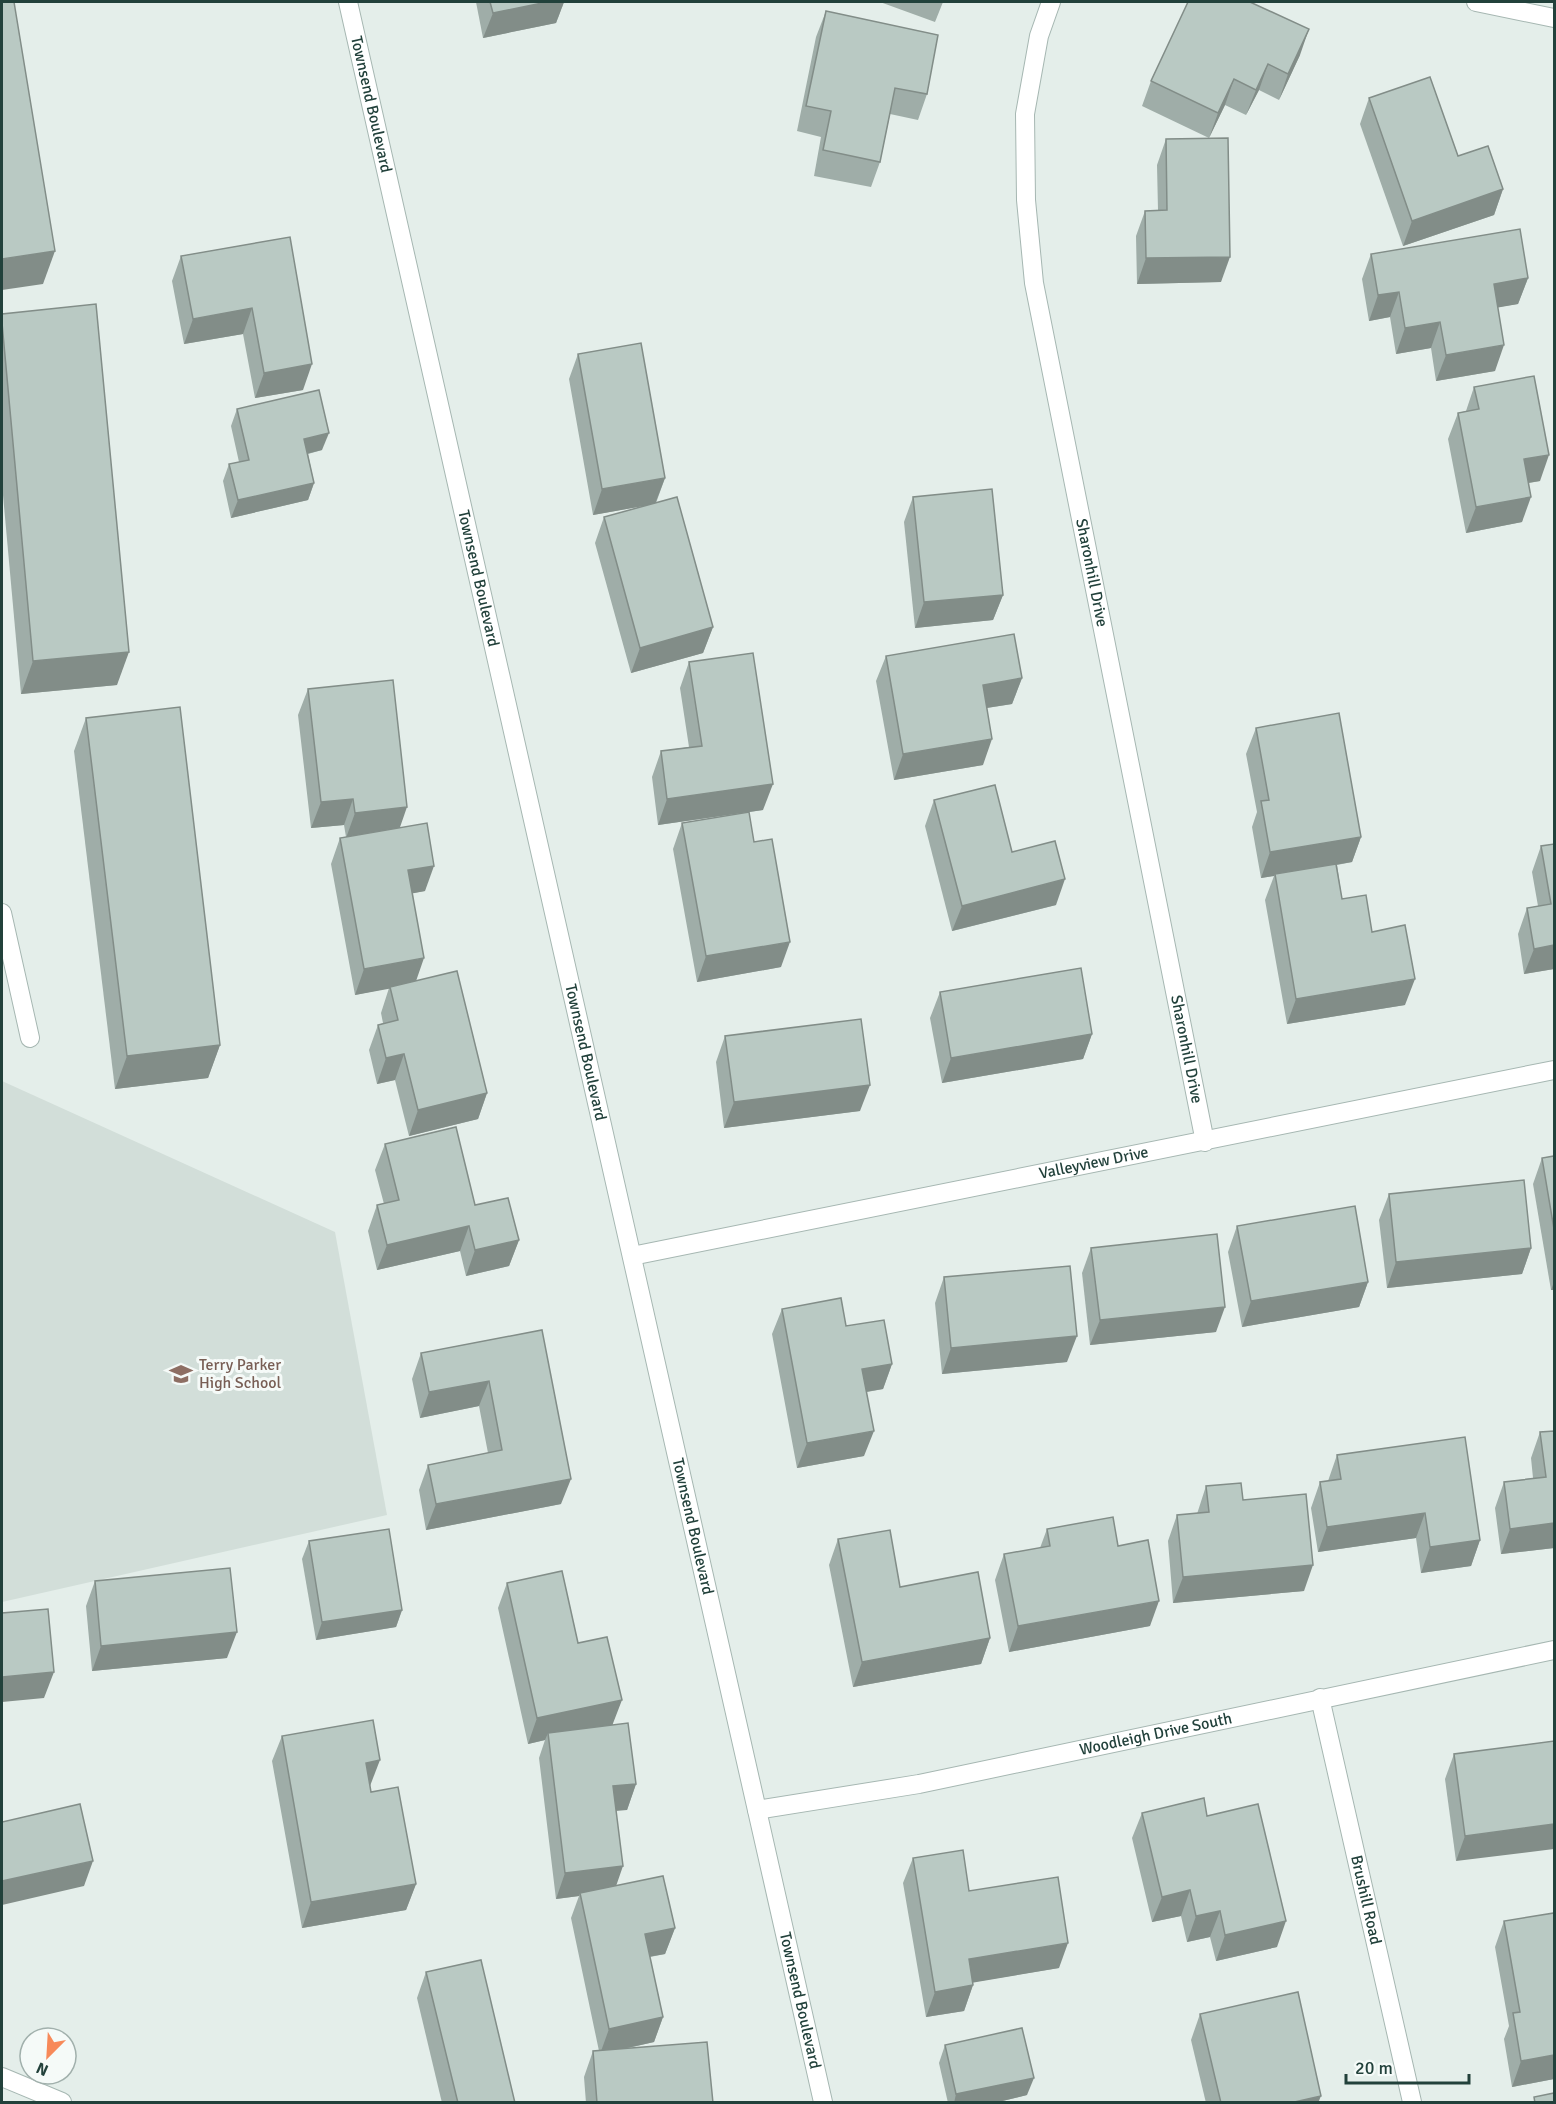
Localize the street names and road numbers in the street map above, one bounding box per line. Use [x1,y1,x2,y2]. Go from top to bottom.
street label: Townsend Boulevard [346,34,396,175]
street label: Townsend Boulevard [453,508,504,649]
street label: Sharonhill Drive [1071,517,1112,629]
street label: Townsend Boulevard [560,982,611,1123]
street label: Sharonhill Drive [1166,993,1207,1105]
street label: Valleyview Drive [1037,1142,1150,1184]
street label: Townsend Boulevard [668,1456,718,1597]
street label: Woodleigh Drive South [1078,1708,1234,1760]
street label: Brushill Road [1346,1853,1386,1947]
street label: Townsend Boulevard [775,1930,825,2071]

